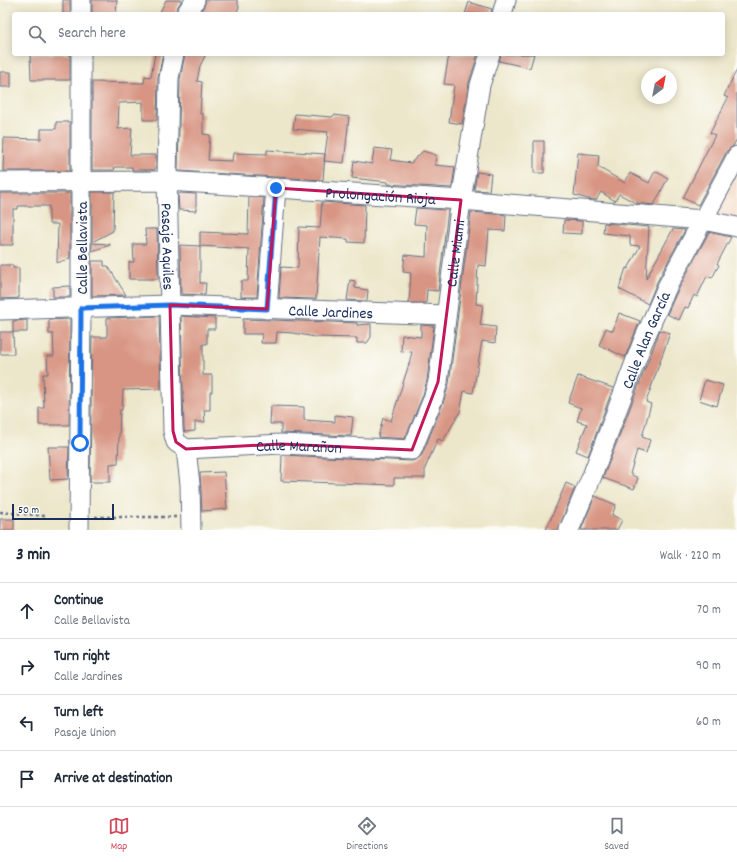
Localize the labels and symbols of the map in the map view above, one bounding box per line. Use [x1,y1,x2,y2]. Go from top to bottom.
north arrow [641,68,677,104]
route end [267,179,285,197]
street label: Prolongación Rioja [325,182,437,212]
street label: Calle Bellavista [72,201,95,295]
street label: Pasaje Aquiles [154,203,179,291]
street label: Calle Miami [441,218,472,288]
street label: Calle Alan García [617,288,678,392]
street label: Calle Jardines [288,300,374,326]
route start [71,434,89,452]
street label: Calle Marañon [255,435,342,461]
scale bar [12,502,114,521]

